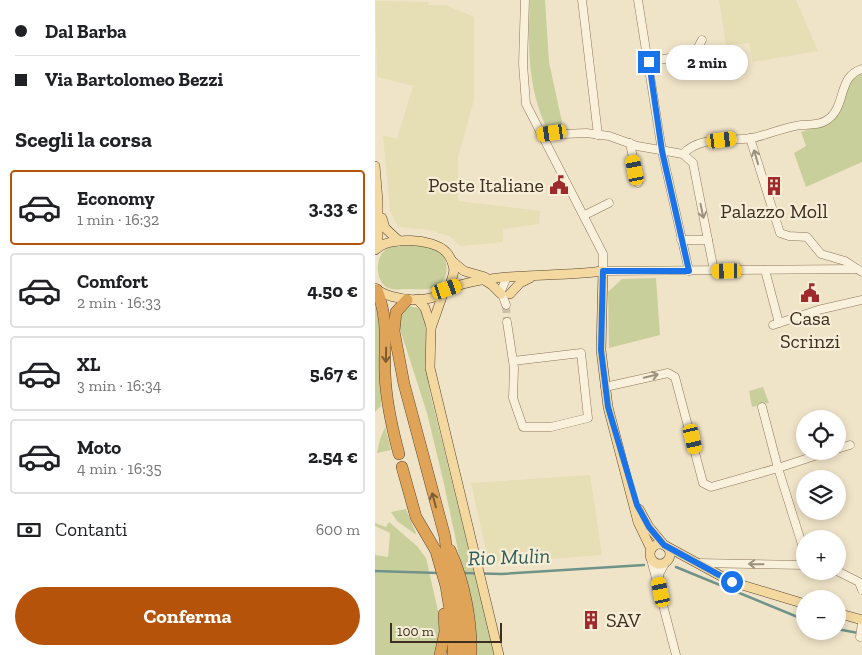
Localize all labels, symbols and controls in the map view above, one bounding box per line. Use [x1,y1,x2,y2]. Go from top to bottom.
text: Dal Barba [45,20,127,43]
callout: 2 min [667,44,749,80]
route end [638,51,660,73]
text: 2 min [687,53,727,72]
text: Via Bartolomeo Bezzi [45,68,223,91]
car [536,123,567,143]
text: Scegli la corsa [15,126,152,153]
car [706,131,737,149]
one-way arrow [750,150,760,166]
car [624,154,645,186]
place label: Poste Italiane [428,173,544,197]
public building icon: Poste Italiane [548,174,570,196]
building icon: Palazzo Moll [763,175,785,197]
icon: car [17,185,62,230]
text: Economy [77,187,155,210]
text: 3.33 € [308,196,358,219]
place label: Palazzo Moll [720,199,828,223]
one-way arrow [698,202,707,218]
text: 1 min · 16:32 [77,210,159,229]
car [711,263,742,279]
icon: car [17,268,62,313]
text: Comfort [77,270,148,293]
car [430,277,463,301]
text: 4.50 € [307,279,358,302]
public building icon: Casa Scrinzi [799,282,821,304]
text: 2 min · 16:33 [77,293,161,312]
place label: Casa Scrinzi [780,306,841,353]
one-way arrow [381,347,391,363]
icon: car [17,351,62,396]
text: XL [77,353,100,376]
text: 5.67 € [310,362,358,385]
one-way arrow [642,371,658,380]
text: 3 min · 16:34 [77,376,161,395]
map controls [796,410,846,640]
button: locate [796,410,846,460]
car [682,423,703,455]
icon: car [17,434,62,479]
text: Moto [77,436,121,459]
text: 2.54 € [308,445,358,468]
text: 4 min · 16:35 [77,459,162,478]
button: layers [796,470,846,520]
one-way arrow [429,492,439,508]
icon: cash [15,516,43,544]
text: Contanti [55,518,127,541]
text: 600 m [316,520,360,539]
button: + [796,530,846,580]
water label: Rio Mulin [467,543,551,570]
one-way arrow [749,560,765,569]
route start [721,571,743,593]
car [650,576,671,608]
button: Conferma [15,587,360,645]
button: − [796,590,846,640]
place label: SAV [606,608,641,632]
building icon: SAV [580,609,602,631]
scale bar [390,620,503,643]
text: 100 m [397,623,434,640]

